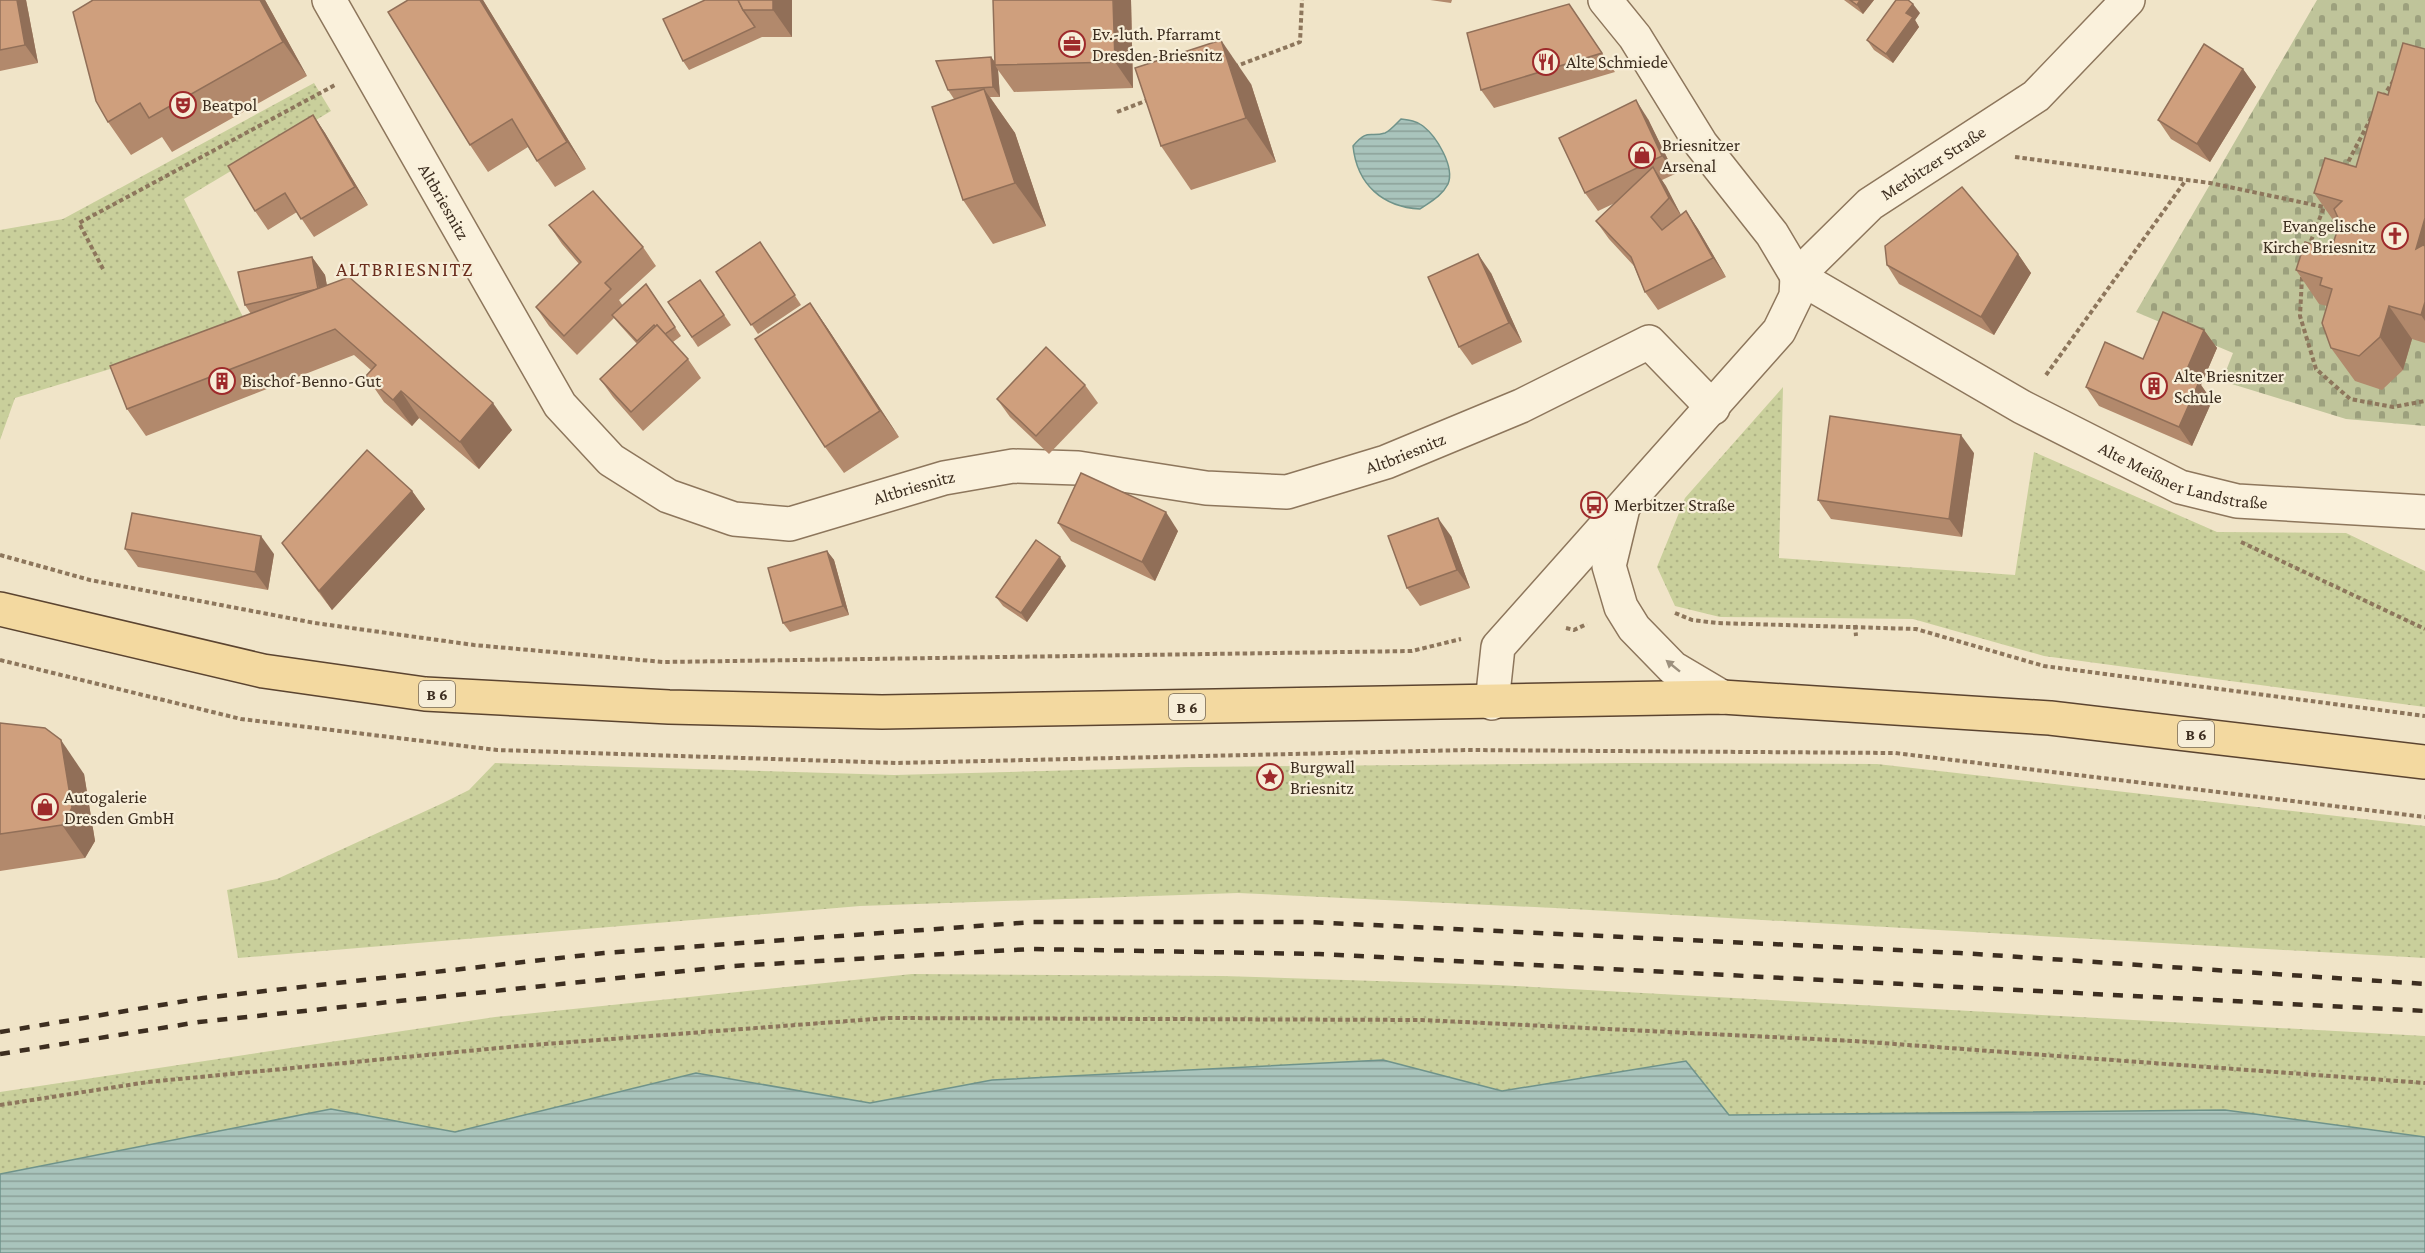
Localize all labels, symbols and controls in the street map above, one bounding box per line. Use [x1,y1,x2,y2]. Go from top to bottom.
place label: Ev.-luth. Pfarramt Dresden-Briesnitz [1092,24,1223,65]
office icon: Ev.-luth. Pfarramt Dresden-Briesnitz [1057,29,1087,59]
restaurant icon: Alte Schmiede [1531,47,1561,77]
place label: Alte Schmiede [1566,52,1668,72]
theatre icon: Beatpol [168,90,198,120]
place label: Beatpol [202,95,257,115]
street label: Merbitzer Straße [1877,121,1989,204]
place label: Briesnitzer Arsenal [1662,135,1741,176]
shop icon: Briesnitzer Arsenal [1627,140,1657,170]
street label: Altbriesnitz [414,160,474,243]
place label: Evangelische Kirche Briesnitz [2263,216,2376,257]
church icon: Evangelische Kirche Briesnitz [2380,221,2410,251]
district label: ALTBRIESNITZ [336,258,474,280]
building icon: Bischof-Benno-Gut [207,366,237,396]
place label: Alte Briesnitzer Schule [2174,366,2285,407]
place label: Bischof-Benno-Gut [242,371,382,391]
building icon: Alte Briesnitzer Schule [2139,371,2169,401]
street label: Altbriesnitz [1363,428,1449,478]
street label: Alte Meißner Landstraße [2095,438,2268,513]
street label: Altbriesnitz [871,466,957,509]
bus stop icon: Merbitzer Straße [1579,490,1609,520]
place label: Merbitzer Straße [1614,495,1735,515]
one-way arrow [1665,659,1681,672]
road number: B 6 [419,681,455,707]
road number: B 6 [1169,694,1205,720]
road number: B 6 [2178,721,2214,747]
place label: Burgwall Briesnitz [1290,757,1355,798]
place icon: Burgwall Briesnitz [1255,762,1285,792]
place label: Autogalerie Dresden GmbH [64,787,175,828]
shop icon: Autogalerie Dresden GmbH [30,792,60,822]

